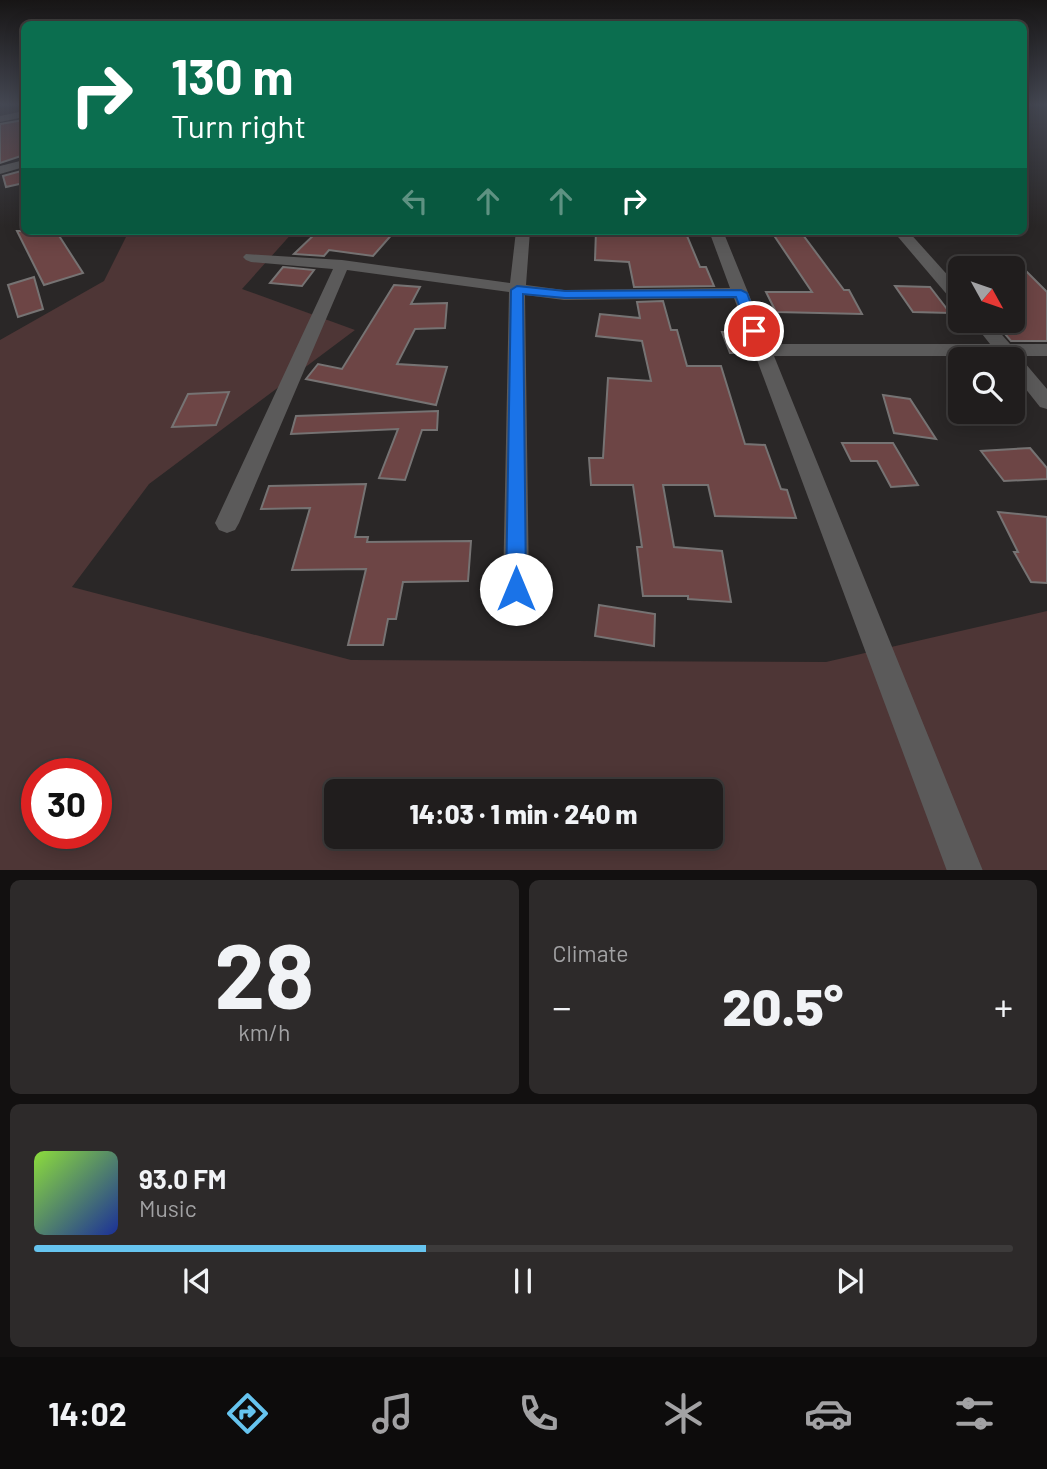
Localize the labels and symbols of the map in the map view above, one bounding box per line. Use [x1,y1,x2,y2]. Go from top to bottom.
north arrow [948,256,1026,332]
pin [724,301,784,361]
position arrow [479,552,553,626]
speed limit sign: 30 [21,758,112,849]

